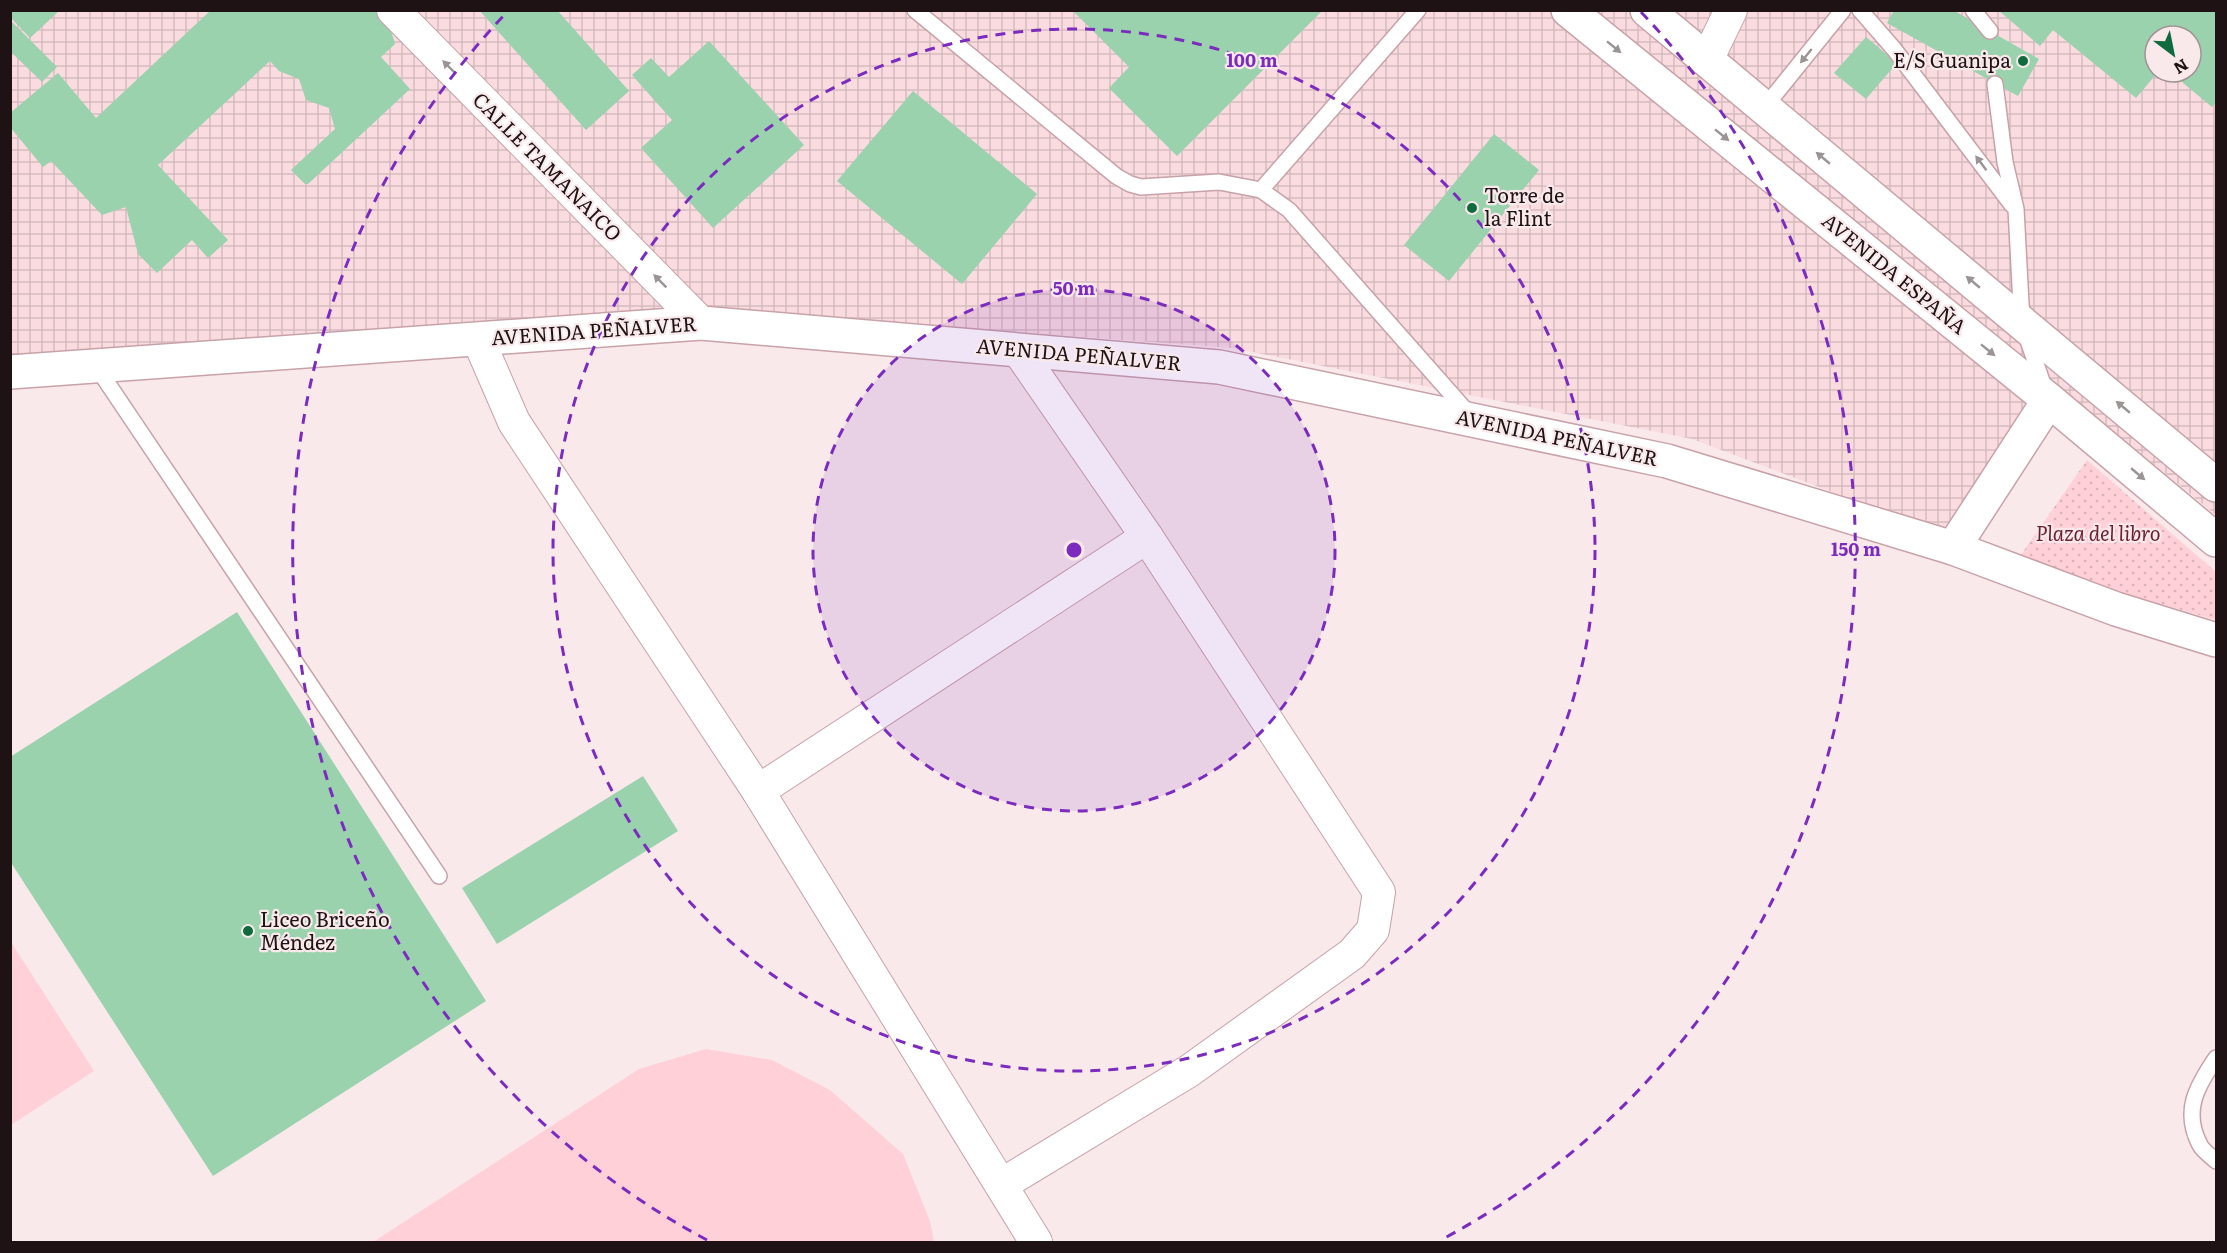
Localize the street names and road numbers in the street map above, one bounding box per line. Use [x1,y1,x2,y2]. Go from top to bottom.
street label: CALLE TAMANAICO [467,84,630,247]
street label: AVENIDA ESPAÑA [1816,205,1974,340]
street label: AVENIDA PEÑALVER [490,307,698,351]
street label: AVENIDA PEÑALVER [975,329,1183,377]
street label: AVENIDA PEÑALVER [1454,400,1661,472]

